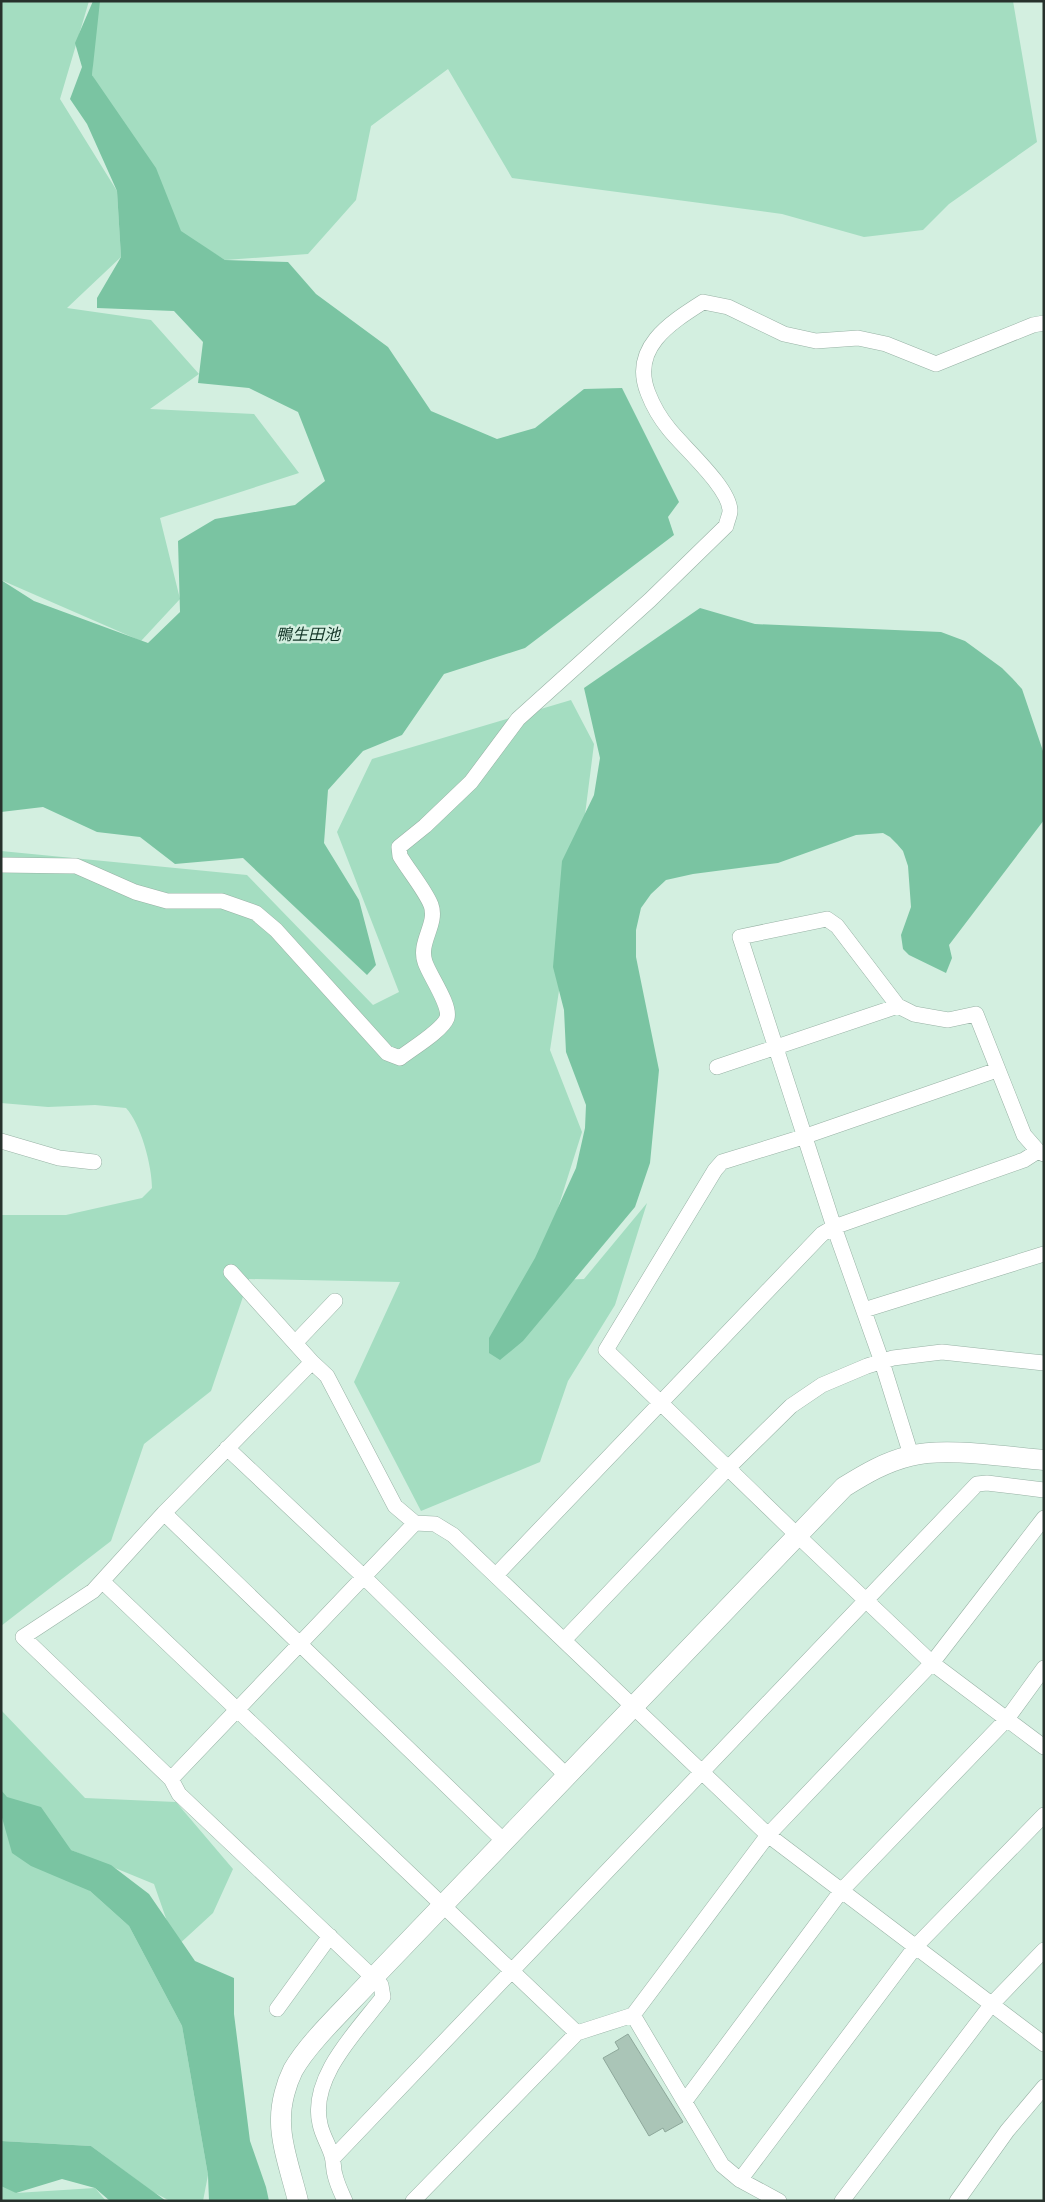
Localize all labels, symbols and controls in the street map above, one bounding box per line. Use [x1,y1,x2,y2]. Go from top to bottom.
water label: 鴨生田池 [276,624,342,645]

